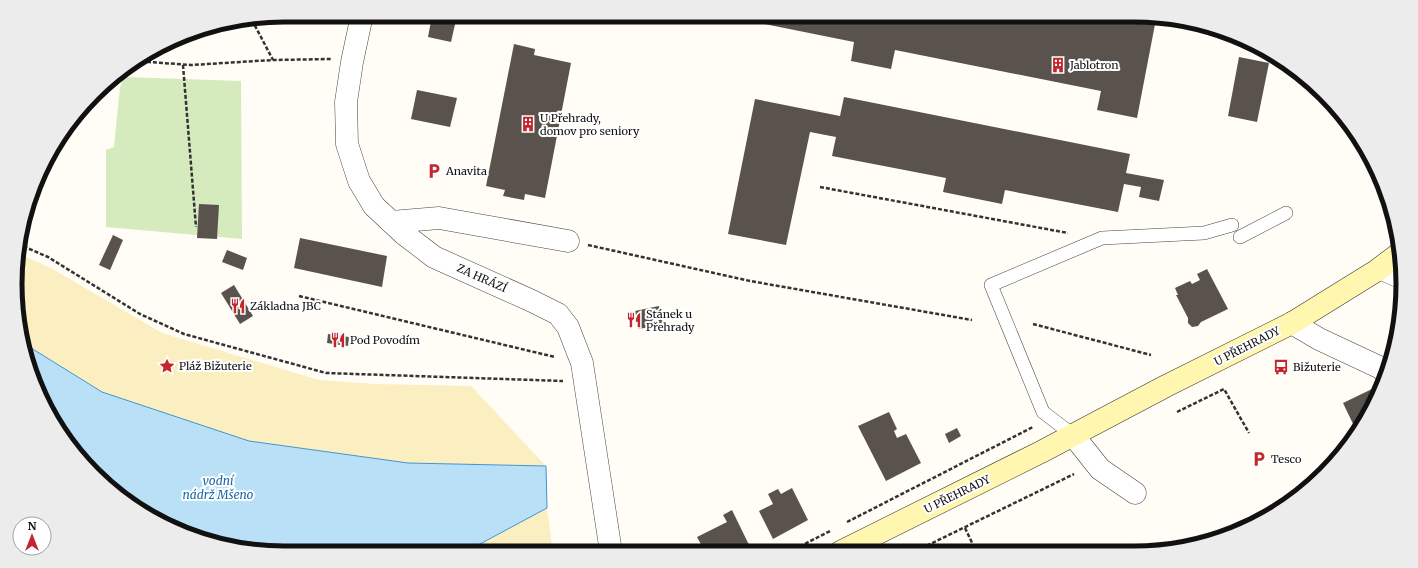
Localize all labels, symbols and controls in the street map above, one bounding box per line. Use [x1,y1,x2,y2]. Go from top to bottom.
building icon: Jablotron [1049,56,1067,74]
place label: Jablotron [1069,58,1119,72]
place label: U Přehrady, domov pro seniory [540,111,640,138]
building icon: U Přehrady, domov pro seniory [519,115,537,133]
parking icon: Anavita [425,162,443,180]
place label: Anavita [445,164,487,178]
street label: ZA HRÁZÍ [455,261,509,295]
restaurant icon: Základna JBC [229,297,247,315]
place label: Základna JBC [250,299,321,313]
place label: Stánek u Přehrady [646,307,695,334]
restaurant icon: Stánek u Přehrady [625,311,643,329]
street label: U PŘEHRADY [1212,323,1283,369]
restaurant icon: Pod Povodím [329,331,347,349]
place label: Pod Povodím [350,333,420,347]
place icon: Pláž Bižuterie [158,357,176,375]
bus stop icon: Bižuterie [1272,358,1290,376]
place label: Pláž Bižuterie [179,359,252,373]
place label: Bižuterie [1293,360,1341,374]
parking icon: Tesco [1250,450,1268,468]
place label: Tesco [1271,452,1302,466]
street label: U PŘEHRADY [922,472,993,516]
water label: vodní nádrž Mšeno [183,473,254,502]
north arrow [12,516,52,556]
text: N [28,519,37,533]

